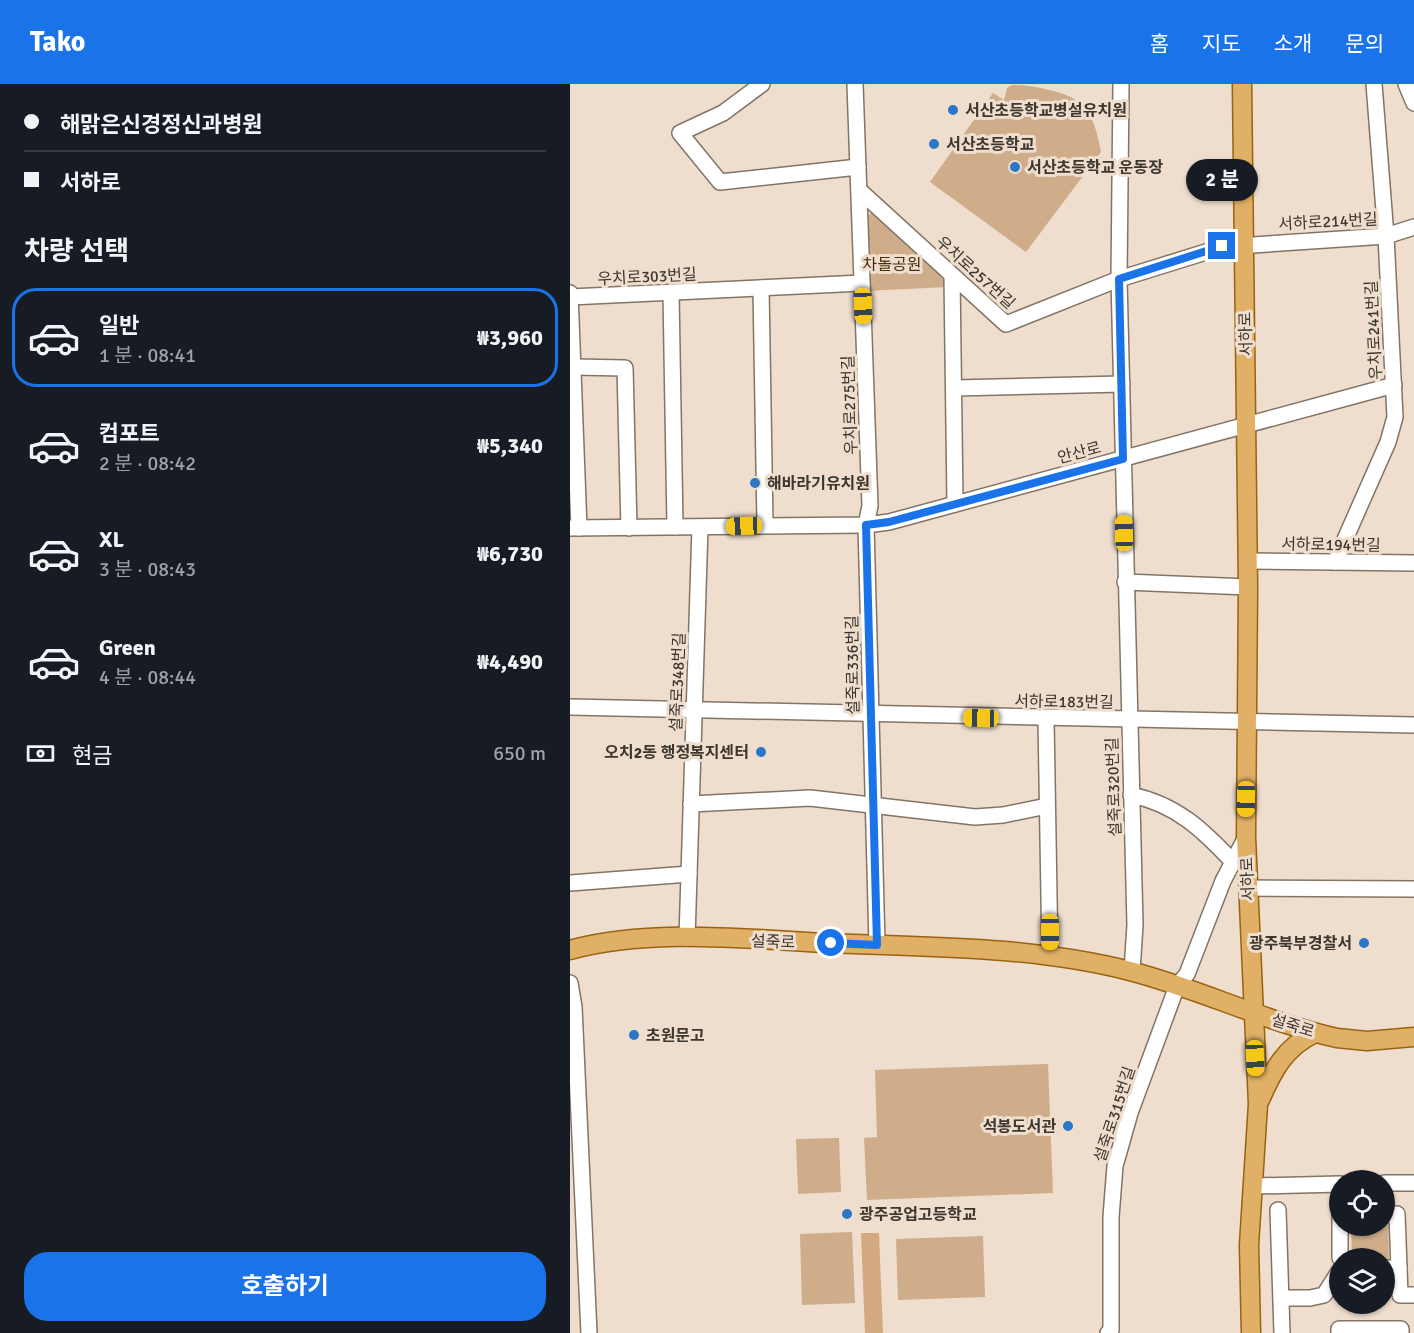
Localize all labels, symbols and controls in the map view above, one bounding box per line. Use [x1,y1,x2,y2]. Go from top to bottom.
text: Tako [30,25,85,59]
text: 홈 [1150,31,1169,57]
text: 지도 [1202,31,1241,57]
text: 소개 [1274,31,1312,57]
text: 문의 [1345,31,1384,57]
place label: 서산초등학교병설유치원 [965,101,1127,121]
marker: 서산초등학교병설유치원 [946,103,960,117]
text: 해맑은신경정신과병원 [60,111,262,138]
place label: 서산초등학교 [946,135,1035,155]
marker: 서산초등학교 [927,137,941,151]
place label: 서산초등학교 운동장 [1027,158,1163,178]
callout: 2 분 [1186,159,1258,201]
marker: 서산초등학교 운동장 [1008,160,1022,174]
text: 2 분 [1205,167,1239,192]
text: 서하로 [60,169,121,196]
street label: 서하로214번길 [1278,209,1378,235]
street label: 우치로257번길 [932,232,1019,313]
route end [1208,232,1235,259]
text: 차량 선택 [24,235,129,268]
park label: 차돌공원 [863,255,921,275]
street label: 우치로303번길 [597,264,697,290]
street label: 우치로241번길 [1361,280,1387,380]
car [853,288,873,324]
icon: car [27,311,81,365]
street label: 서하로 [1236,311,1256,356]
text: 일반 [99,312,139,339]
text: ₩3,960 [477,324,543,351]
text: 1 분 · 08:41 [99,343,196,368]
street label: 우치로275번길 [838,355,862,455]
icon: car [27,419,81,473]
text: 컴포트 [99,420,160,447]
text: ₩5,340 [477,432,543,459]
street label: 안산로 [1055,438,1103,468]
text: 2 분 · 08:42 [99,451,196,476]
place label: 해바라기유치원 [767,474,870,494]
marker: 해바라기유치원 [748,476,762,490]
car [1115,515,1133,551]
car [726,516,762,536]
text: XL [99,526,124,553]
icon: car [27,527,81,581]
street label: 서하로194번길 [1281,534,1381,556]
text: ₩6,730 [477,540,543,567]
text: 3 분 · 08:43 [99,557,196,582]
street label: 설죽로336번길 [842,615,864,715]
street label: 설죽로348번길 [666,632,690,732]
text: Green [99,634,156,661]
icon: car [27,635,81,689]
text: ₩4,490 [477,648,543,675]
text: 4 분 · 08:44 [99,665,196,690]
street label: 서하로183번길 [1014,691,1114,713]
car [963,709,999,727]
icon: cash [24,737,57,770]
street label: 설죽로320번길 [1102,737,1126,837]
text: 650 m [493,741,546,766]
text: 현금 [72,742,112,769]
place label: 오치2동 행정복지센터 [604,743,749,763]
marker: 오치2동 행정복지센터 [754,745,768,759]
car [1237,781,1255,817]
street label: 서하로 [1237,856,1259,901]
car [1041,914,1059,950]
route start [817,929,844,956]
street label: 설죽로 [751,931,796,953]
place label: 광주북부경찰서 [1249,934,1352,954]
marker: 광주북부경찰서 [1357,936,1371,950]
street label: 설죽로 [1269,1010,1317,1042]
place label: 초원문고 [646,1026,705,1046]
marker: 초원문고 [627,1028,641,1042]
car [1245,1040,1265,1076]
street label: 설죽로315번길 [1090,1064,1140,1165]
place label: 석봉도서관 [982,1117,1056,1137]
marker: 석봉도서관 [1061,1119,1075,1133]
map controls [1329,1170,1395,1314]
button: locate [1329,1170,1395,1236]
place label: 광주공업고등학교 [859,1205,977,1225]
marker: 광주공업고등학교 [840,1207,854,1221]
button: layers [1329,1248,1395,1314]
button: 호출하기 [24,1252,546,1321]

